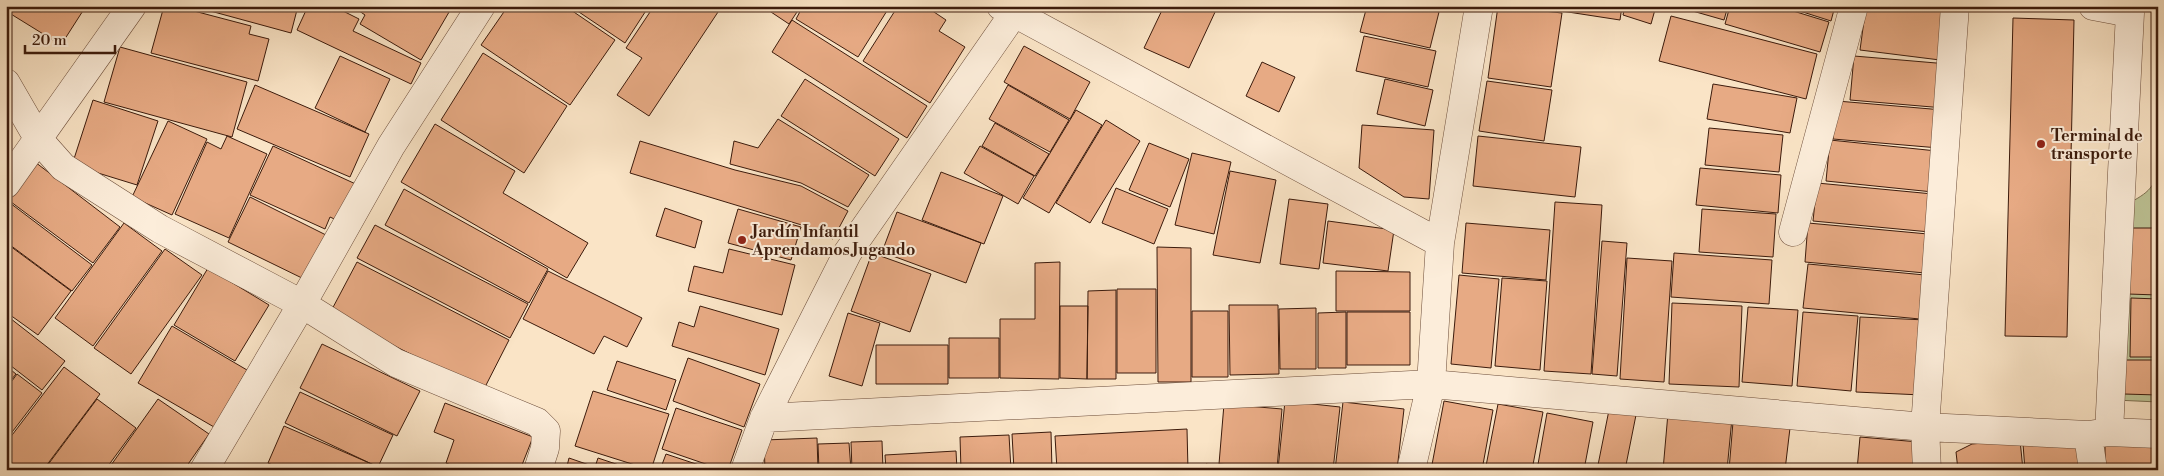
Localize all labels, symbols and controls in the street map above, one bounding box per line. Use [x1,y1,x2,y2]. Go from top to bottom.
scale bar [25,22,115,54]
text: 20 m [32,31,67,50]
place label: Terminal de transporte [2051,126,2143,164]
marker: Terminal de transporte [2035,138,2047,150]
place label: Jardín Infantil Aprendamos Jugando [750,222,915,260]
marker: Jardín Infantil Aprendamos Jugando [736,234,748,246]

